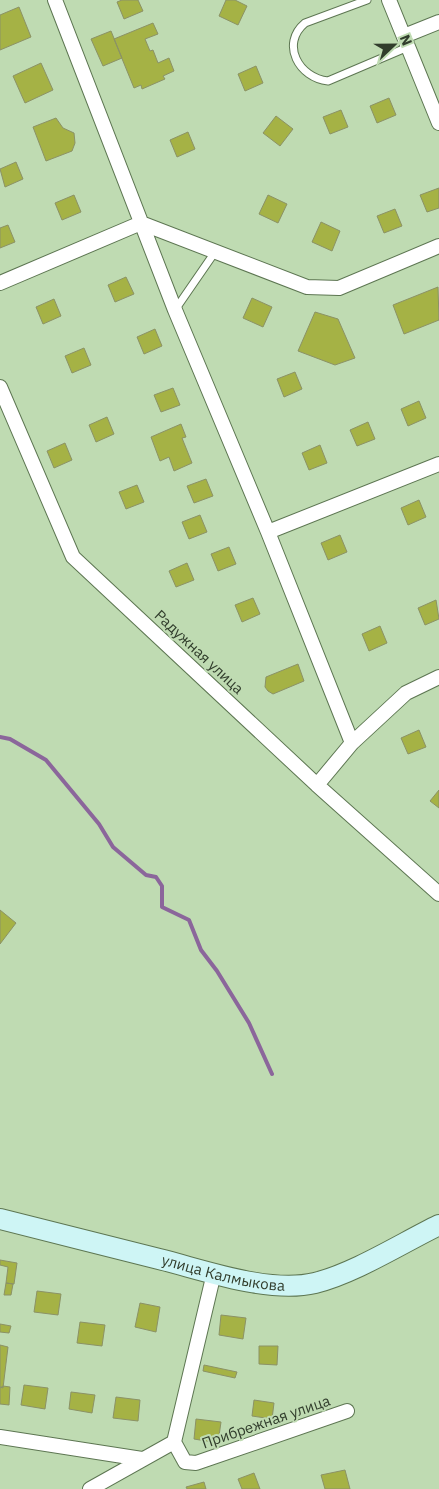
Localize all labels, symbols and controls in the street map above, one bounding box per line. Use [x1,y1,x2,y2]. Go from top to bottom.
north arrow [369,20,419,70]
text: N [396,32,416,48]
street label: Радужная улица [151,605,248,698]
street label: улица Калмыкова [160,1250,285,1295]
street label: Прибрежная улица [199,1391,333,1452]

